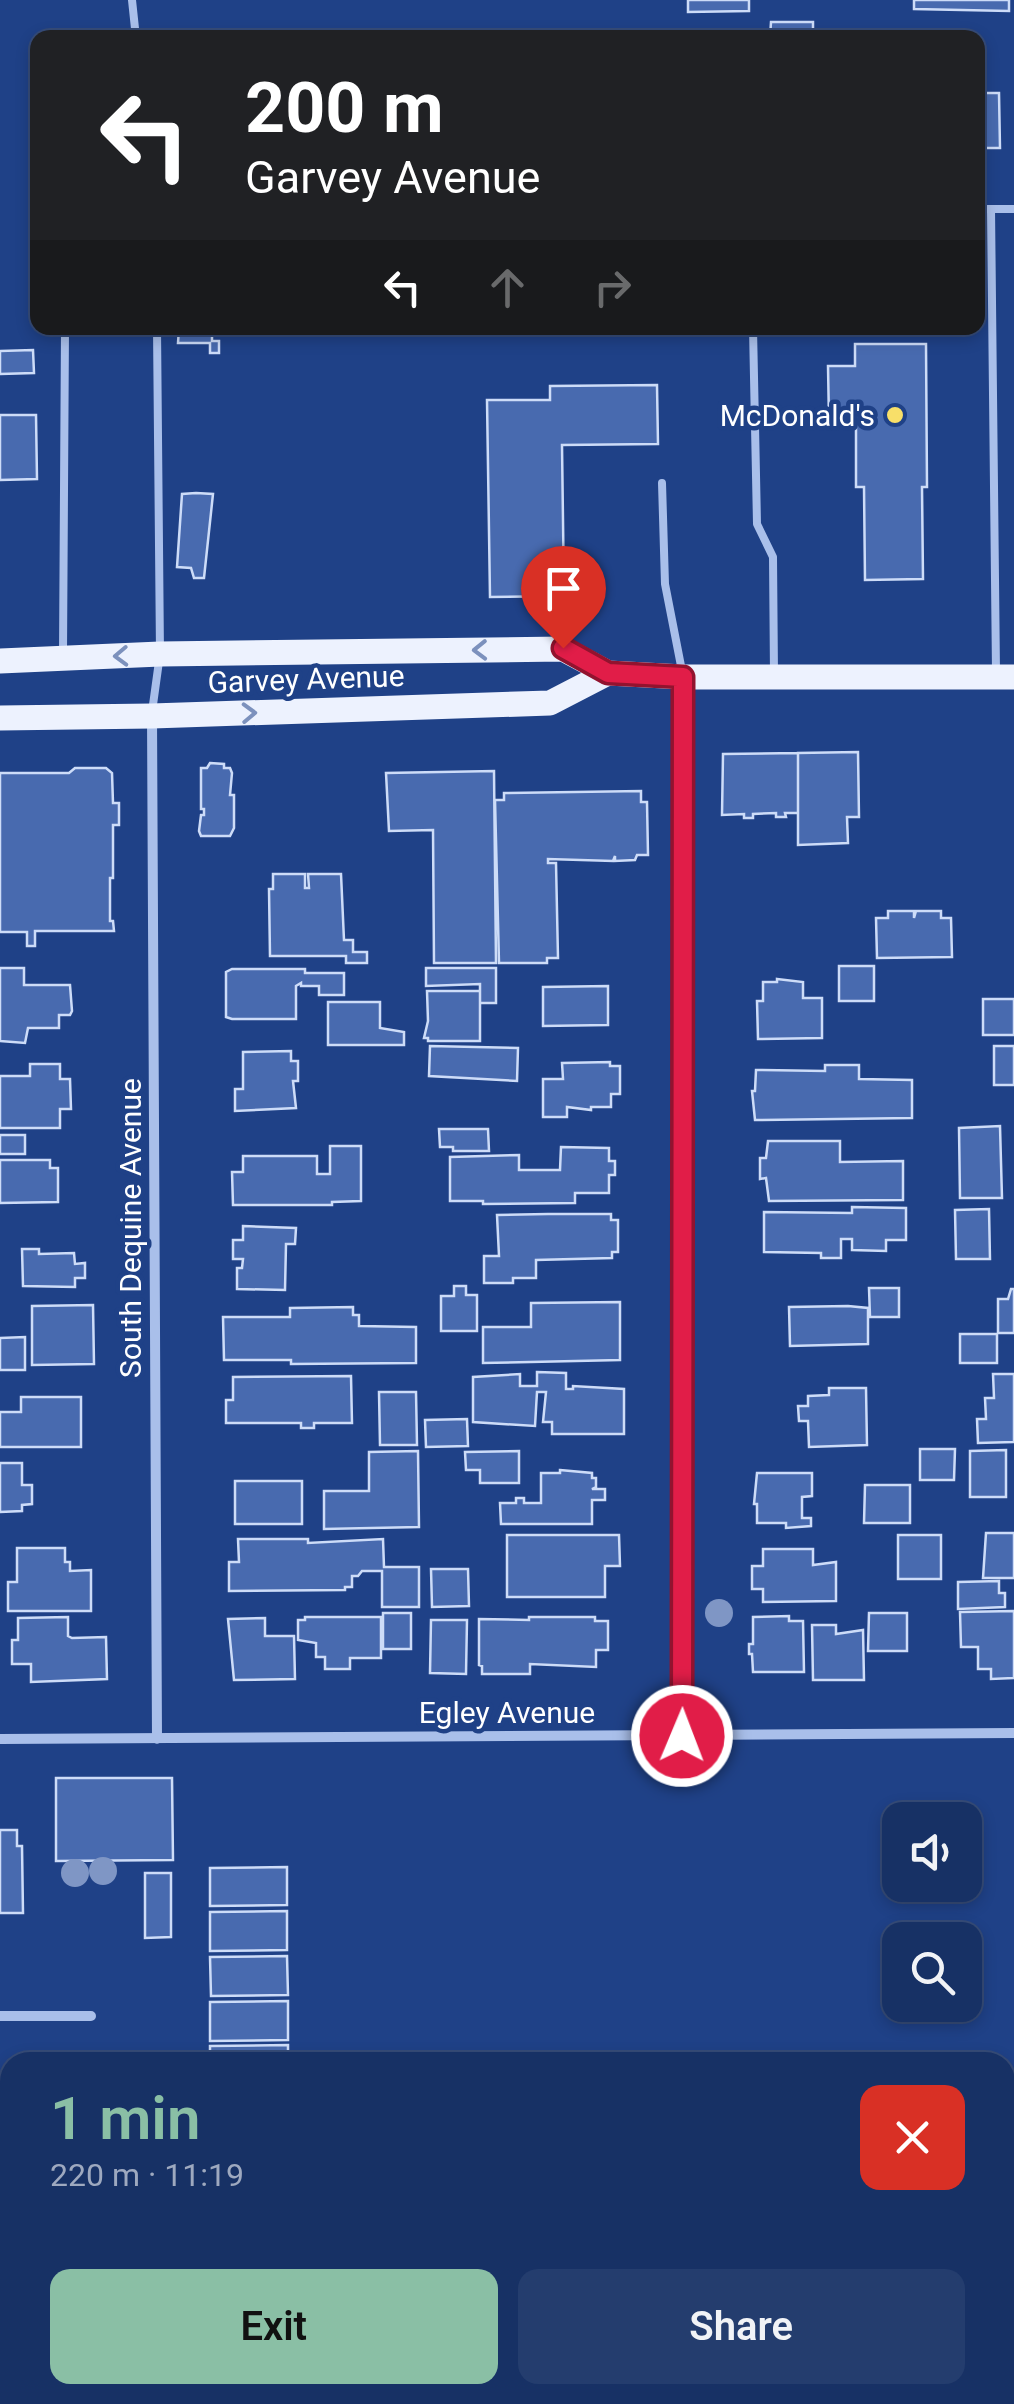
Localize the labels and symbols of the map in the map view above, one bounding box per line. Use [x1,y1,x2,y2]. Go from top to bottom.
place label: McDonald's [720,398,875,433]
marker: McDonald's [884,404,906,426]
pin [521,546,606,649]
one-way arrow [472,639,488,661]
one-way arrow [112,645,128,666]
street label: Garvey Avenue [207,658,405,700]
one-way arrow [242,703,258,724]
street label: South Dequine Avenue [113,1078,148,1378]
position arrow [630,1684,734,1788]
street label: Egley Avenue [419,1695,595,1730]

